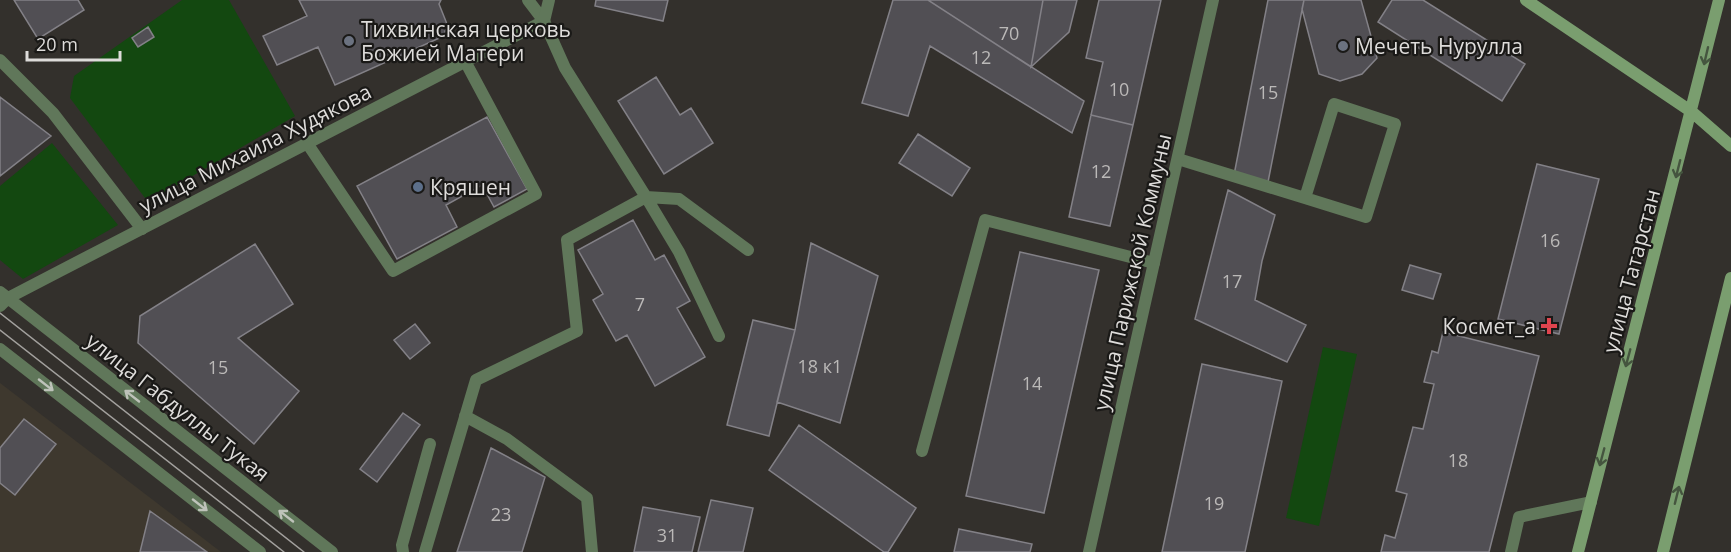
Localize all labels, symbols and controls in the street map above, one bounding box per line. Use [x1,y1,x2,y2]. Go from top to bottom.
place label: Тихвинская церковь Божией Матери [361,15,571,67]
house number: 70 [999,21,1019,45]
scale bar [27,24,120,62]
text: 20 m [36,32,78,56]
place label: Мечеть Нурулла [1355,32,1523,60]
marker: Тихвинская церковь Божией Матери [342,34,356,48]
marker: Мечеть Нурулла [1336,39,1350,53]
house number: 12 [971,45,991,69]
one-way arrow [1699,46,1711,65]
street label: улица Михаила Худякова [134,77,376,219]
house number: 10 [1109,77,1129,101]
house number: 15 [1258,80,1278,104]
street label: улица Парижской Коммуны [1086,131,1178,413]
house number: 12 [1091,159,1111,183]
one-way arrow [1671,159,1683,178]
place label: Кряшен [430,173,511,201]
marker: Кряшен [411,180,425,194]
street label: улица Татарстан [1596,186,1666,356]
house number: 16 [1540,228,1560,252]
house number: 17 [1222,269,1242,293]
house number: 7 [635,292,645,316]
place label: Космет_а [1443,312,1536,340]
marker: Космет_а [1540,317,1558,335]
street label: улица Габдуллы Тукая [80,326,276,488]
one-way arrow [1622,348,1634,367]
house number: 18 к1 [798,354,842,378]
house number: 15 [208,355,228,379]
house number: 14 [1022,371,1042,395]
one-way arrow [38,378,54,391]
one-way arrow [125,389,141,402]
house number: 18 [1448,448,1468,472]
one-way arrow [1596,448,1608,467]
one-way arrow [1672,486,1684,505]
house number: 19 [1204,491,1224,515]
one-way arrow [191,498,207,511]
house number: 23 [491,502,511,526]
one-way arrow [278,509,294,522]
house number: 31 [657,523,677,547]

